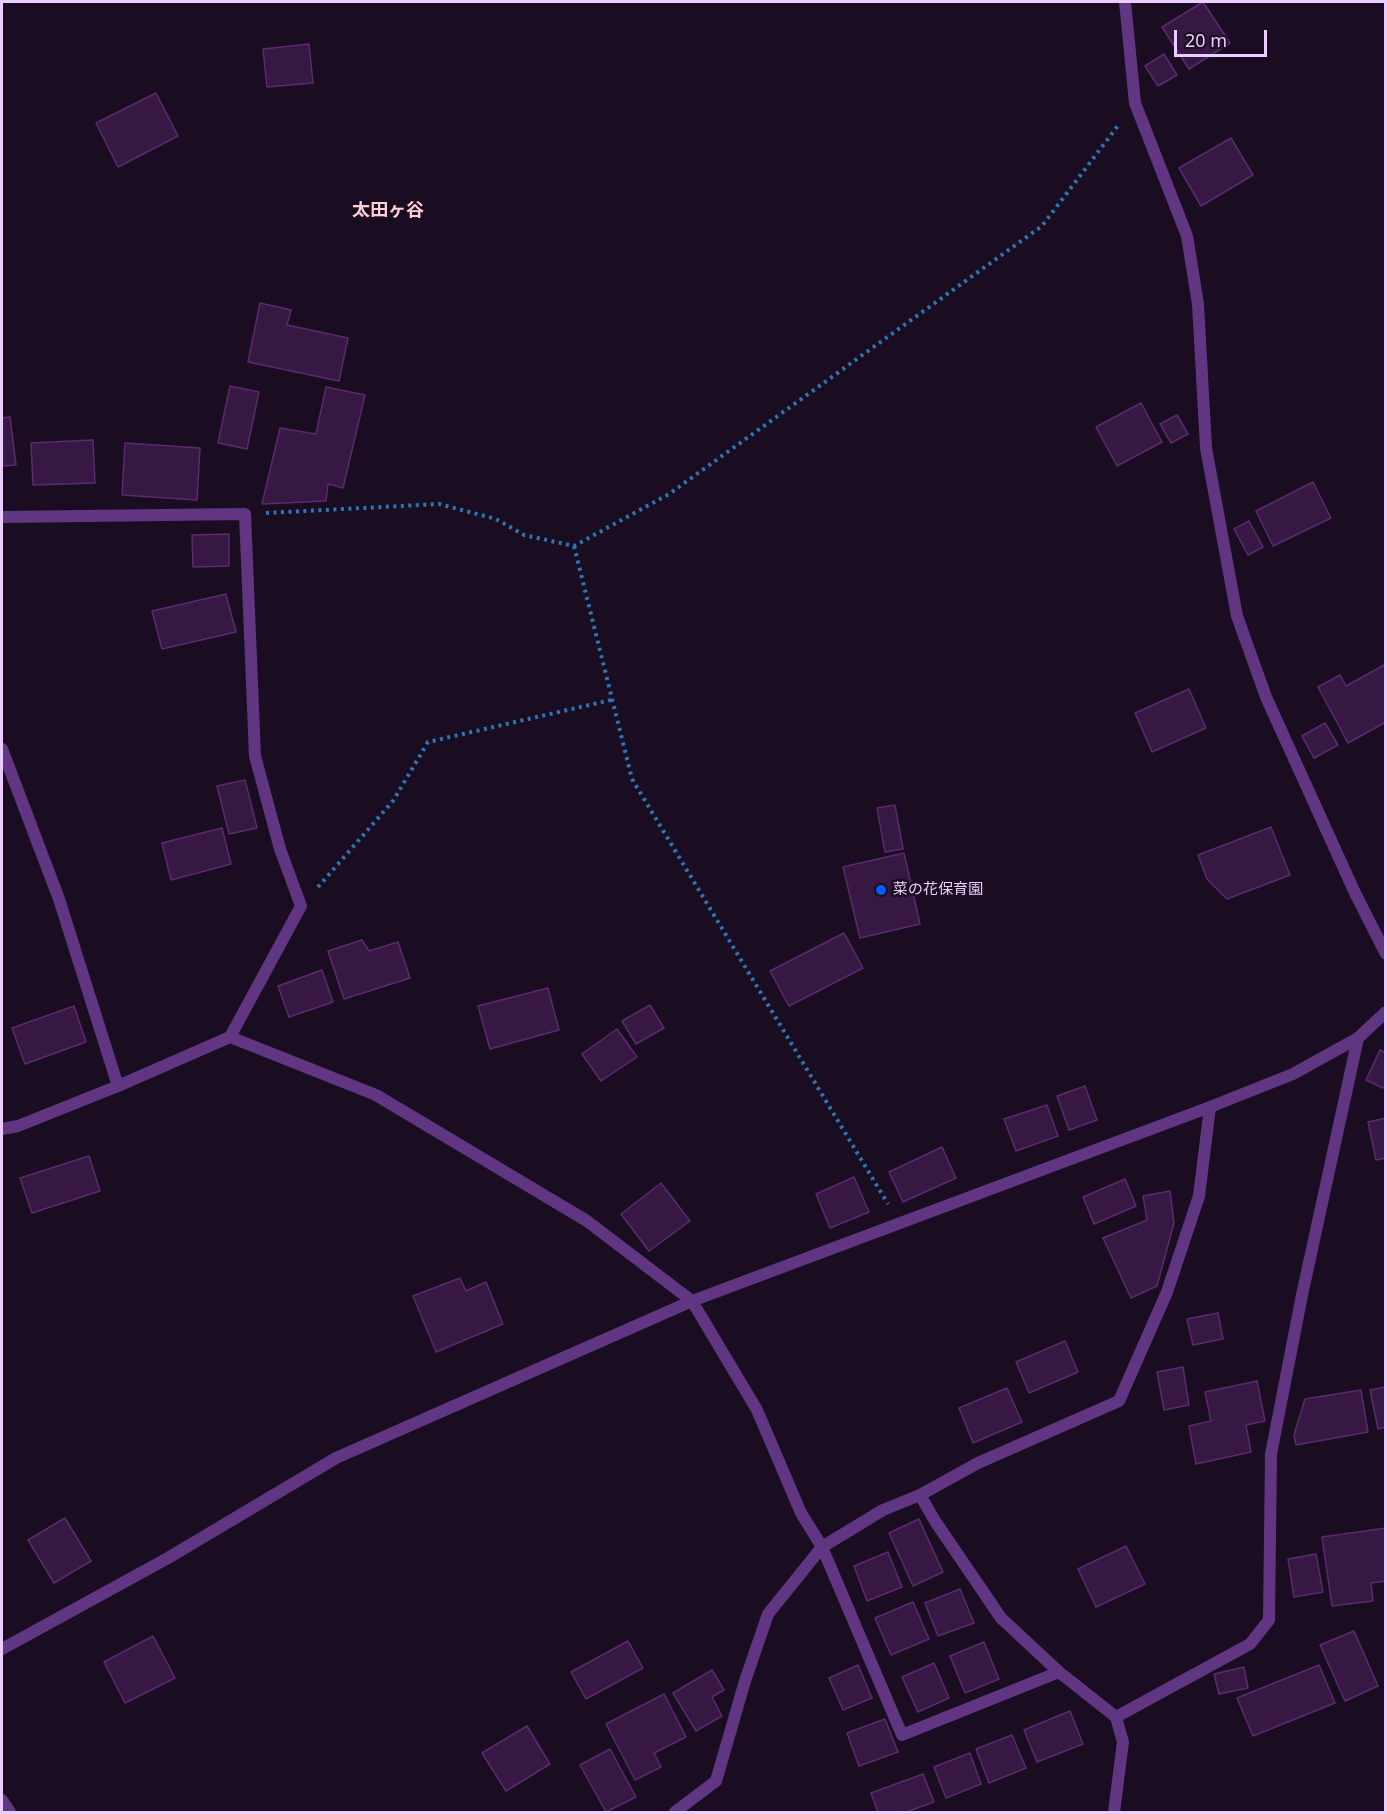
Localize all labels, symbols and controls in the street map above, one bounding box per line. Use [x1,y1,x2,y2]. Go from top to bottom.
scale bar [1177,18,1270,56]
text: 20 m [1185,28,1227,52]
district label: 太田ヶ谷 [352,200,424,222]
place label: 菜の花保育園 [893,881,983,899]
marker: 菜の花保育園 [874,883,888,897]

